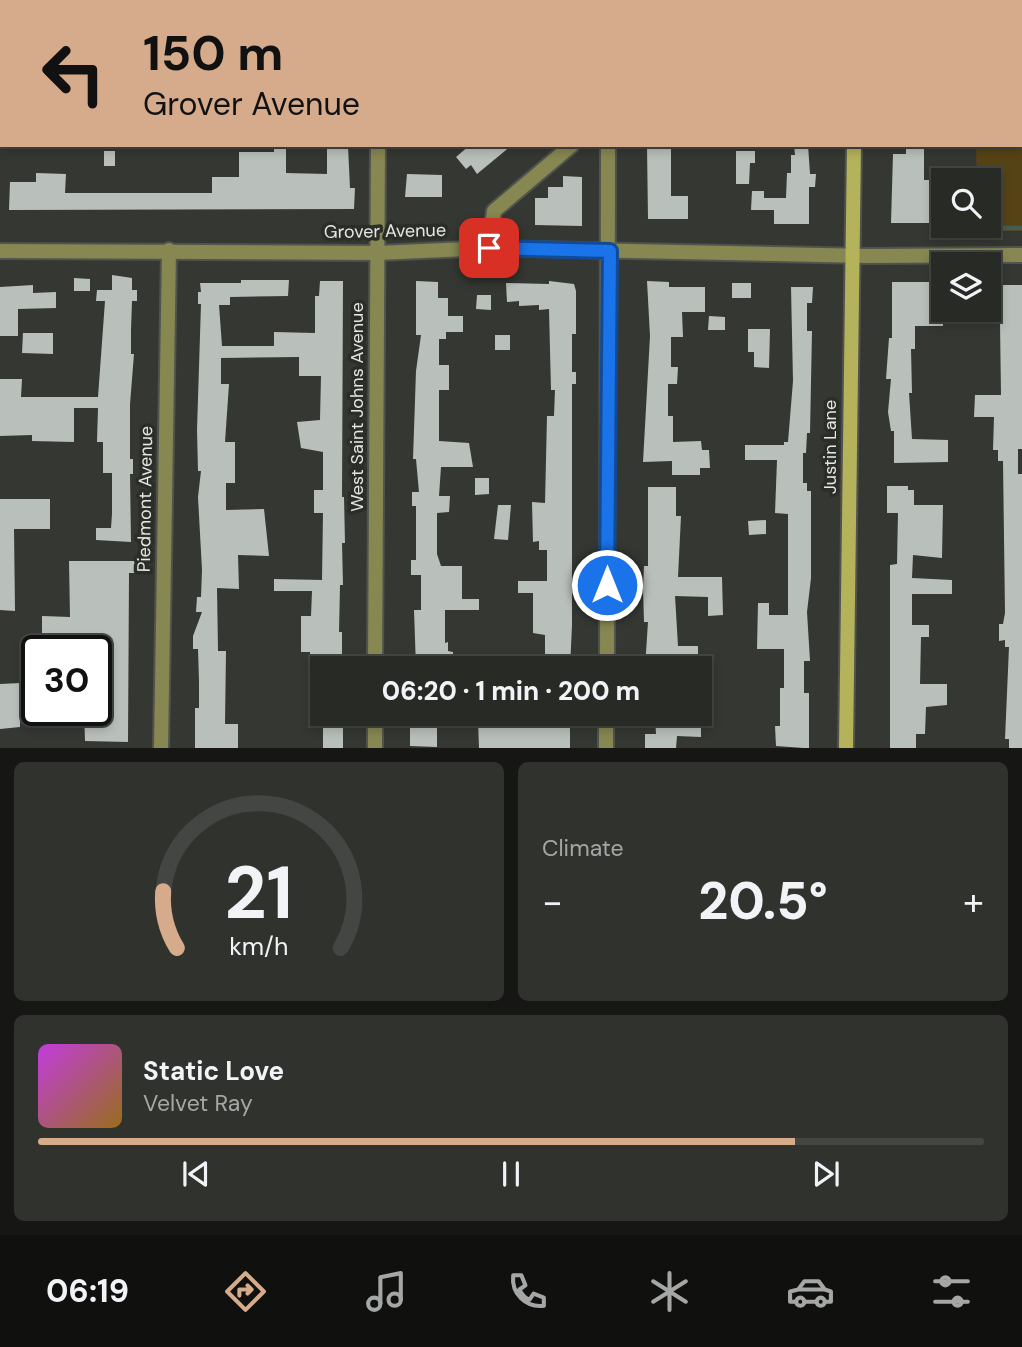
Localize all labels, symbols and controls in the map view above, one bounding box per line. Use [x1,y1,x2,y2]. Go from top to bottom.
text: 150 m [143,21,283,85]
icon: left [28,28,119,119]
text: Grover Avenue [143,83,360,125]
map controls [931,168,1001,322]
button: search [931,168,1001,238]
street label: Grover Avenue [324,218,446,244]
pin [459,218,519,278]
icon: arrive [470,229,508,267]
button: layers [931,252,1001,322]
street label: West Saint Johns Avenue [345,302,369,512]
street label: Justin Lane [818,400,842,494]
street label: Piedmont Avenue [132,426,158,572]
position arrow [570,548,644,622]
speed limit sign: 30 [21,635,112,726]
text: 06:20 · 1 min · 200 m [382,674,640,708]
text: Climate [542,833,624,863]
text: 21 [225,846,293,941]
text: 20.5° [698,867,828,935]
text: − [542,877,563,927]
text: + [963,877,984,927]
text: km/h [229,929,289,962]
text: Static Love [143,1054,284,1088]
text: Velvet Ray [143,1088,253,1118]
icon: previous [177,1155,215,1193]
icon: pause [492,1155,530,1193]
icon: next [807,1155,845,1193]
icon: directions [221,1267,270,1316]
icon: music [362,1267,411,1316]
icon: phone [503,1267,552,1316]
icon: climate [645,1267,694,1316]
icon: car [786,1267,835,1316]
icon: filters [927,1267,976,1316]
text: 06:19 [46,1270,129,1312]

